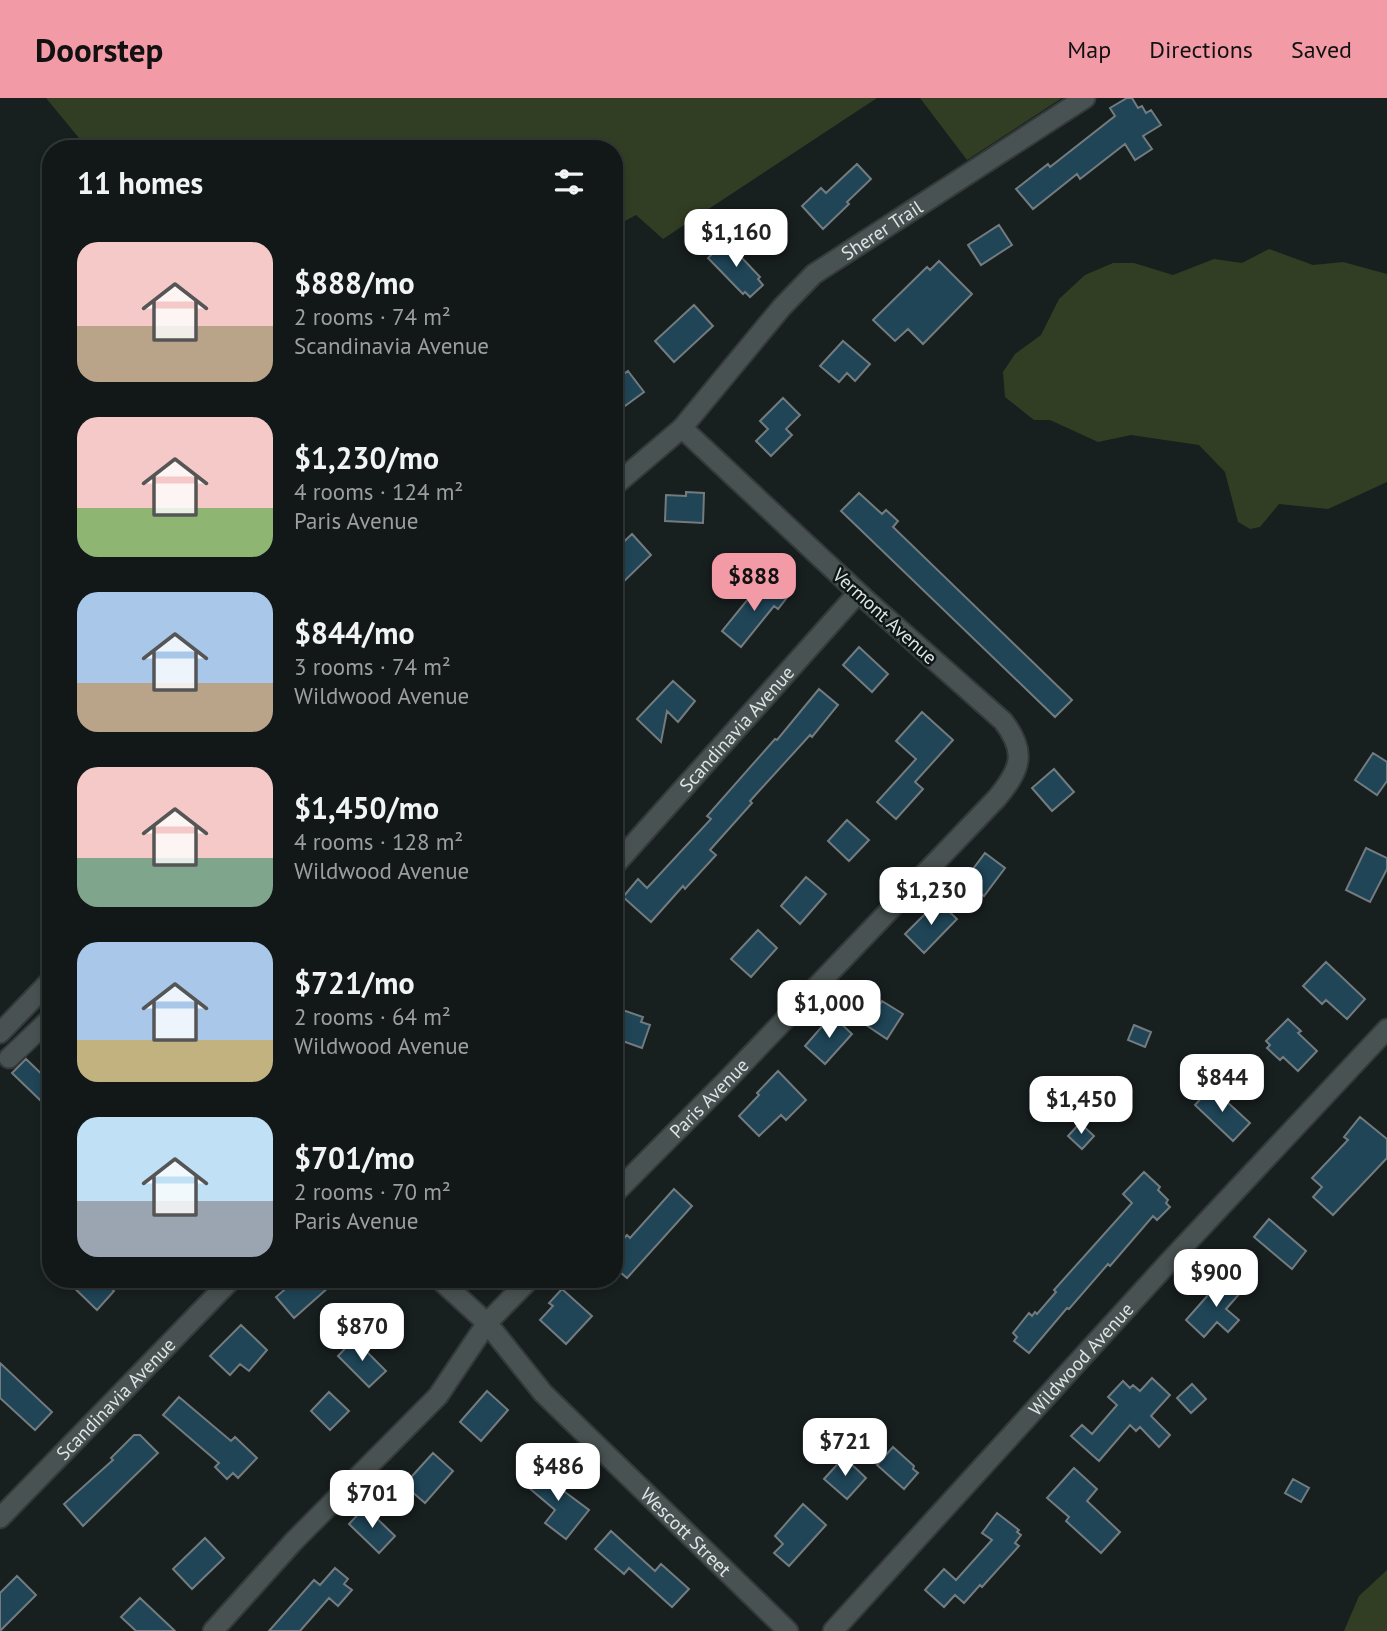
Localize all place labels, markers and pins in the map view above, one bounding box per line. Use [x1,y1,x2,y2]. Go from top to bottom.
pin: $1,160 [679,209,793,269]
pin: $888 [713,554,795,613]
pin: $1,230 [874,868,988,927]
pin: $1,000 [772,981,886,1040]
pin: $844 [1181,1054,1263,1114]
pin: $1,450 [1024,1076,1138,1136]
pin: $900 [1175,1250,1257,1309]
pin: $870 [321,1304,403,1363]
pin: $721 [804,1418,886,1478]
pin: $486 [517,1444,599,1503]
pin: $701 [331,1470,413,1530]

